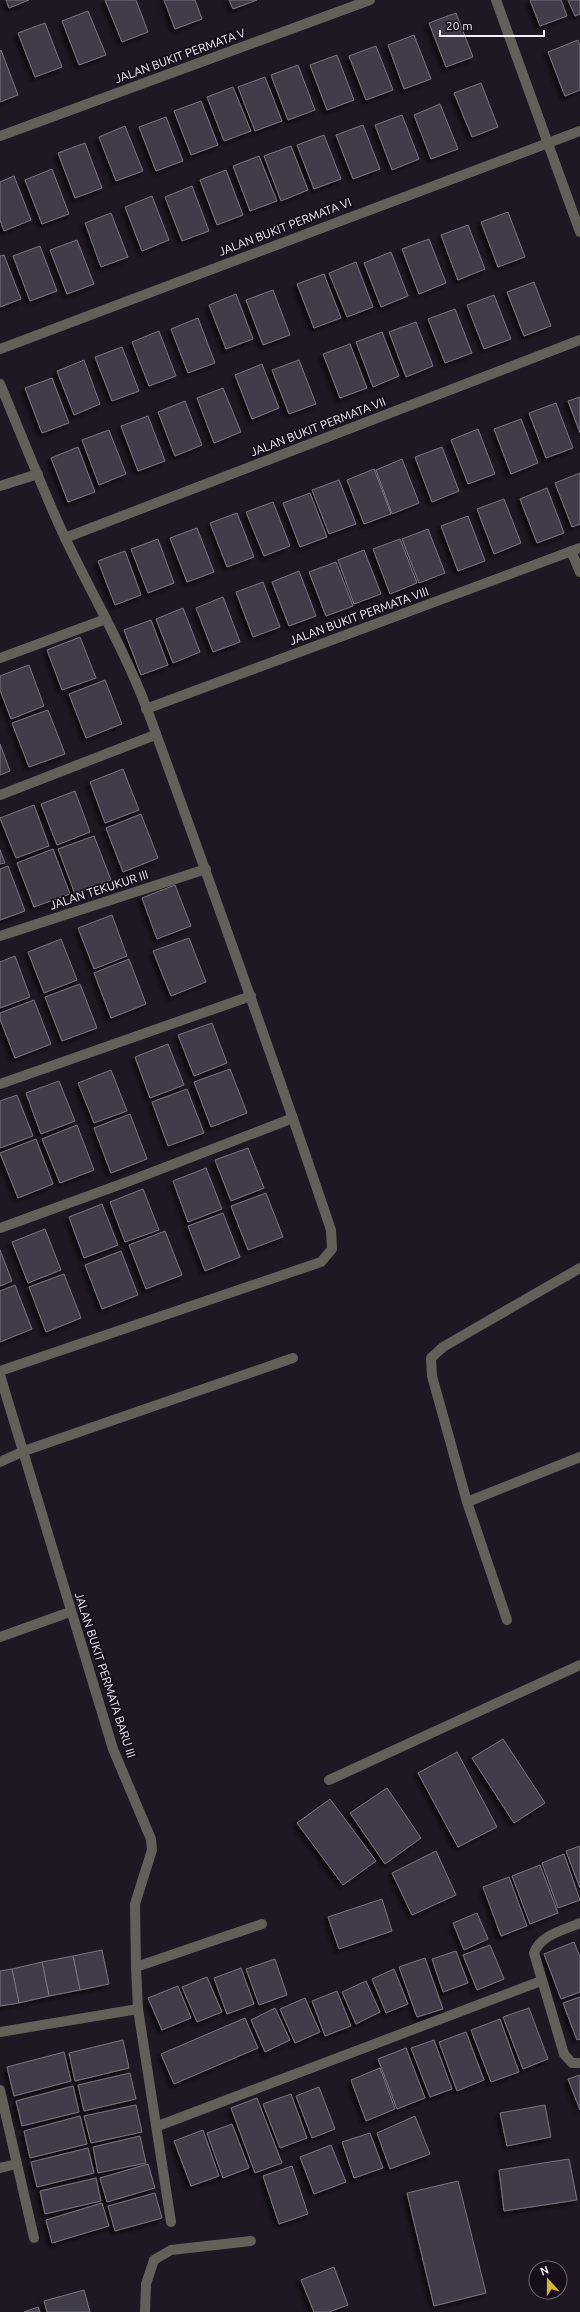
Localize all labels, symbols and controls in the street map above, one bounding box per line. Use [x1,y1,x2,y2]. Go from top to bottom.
scale bar [440,12,544,38]
text: 20 m [446,19,473,32]
street label: JALAN BUKIT PERMATA V [113,26,247,85]
street label: JALAN BUKIT PERMATA VI [217,195,353,258]
street label: JALAN BUKIT PERMATA VII [248,395,387,458]
street label: JALAN BUKIT PERMATA VIII [287,584,430,647]
street label: JALAN TEKUKUR III [48,867,150,912]
street label: JALAN BUKIT PERMATA BARU III [72,1590,138,1759]
north arrow [528,2260,568,2300]
text: N [538,2264,550,2278]

